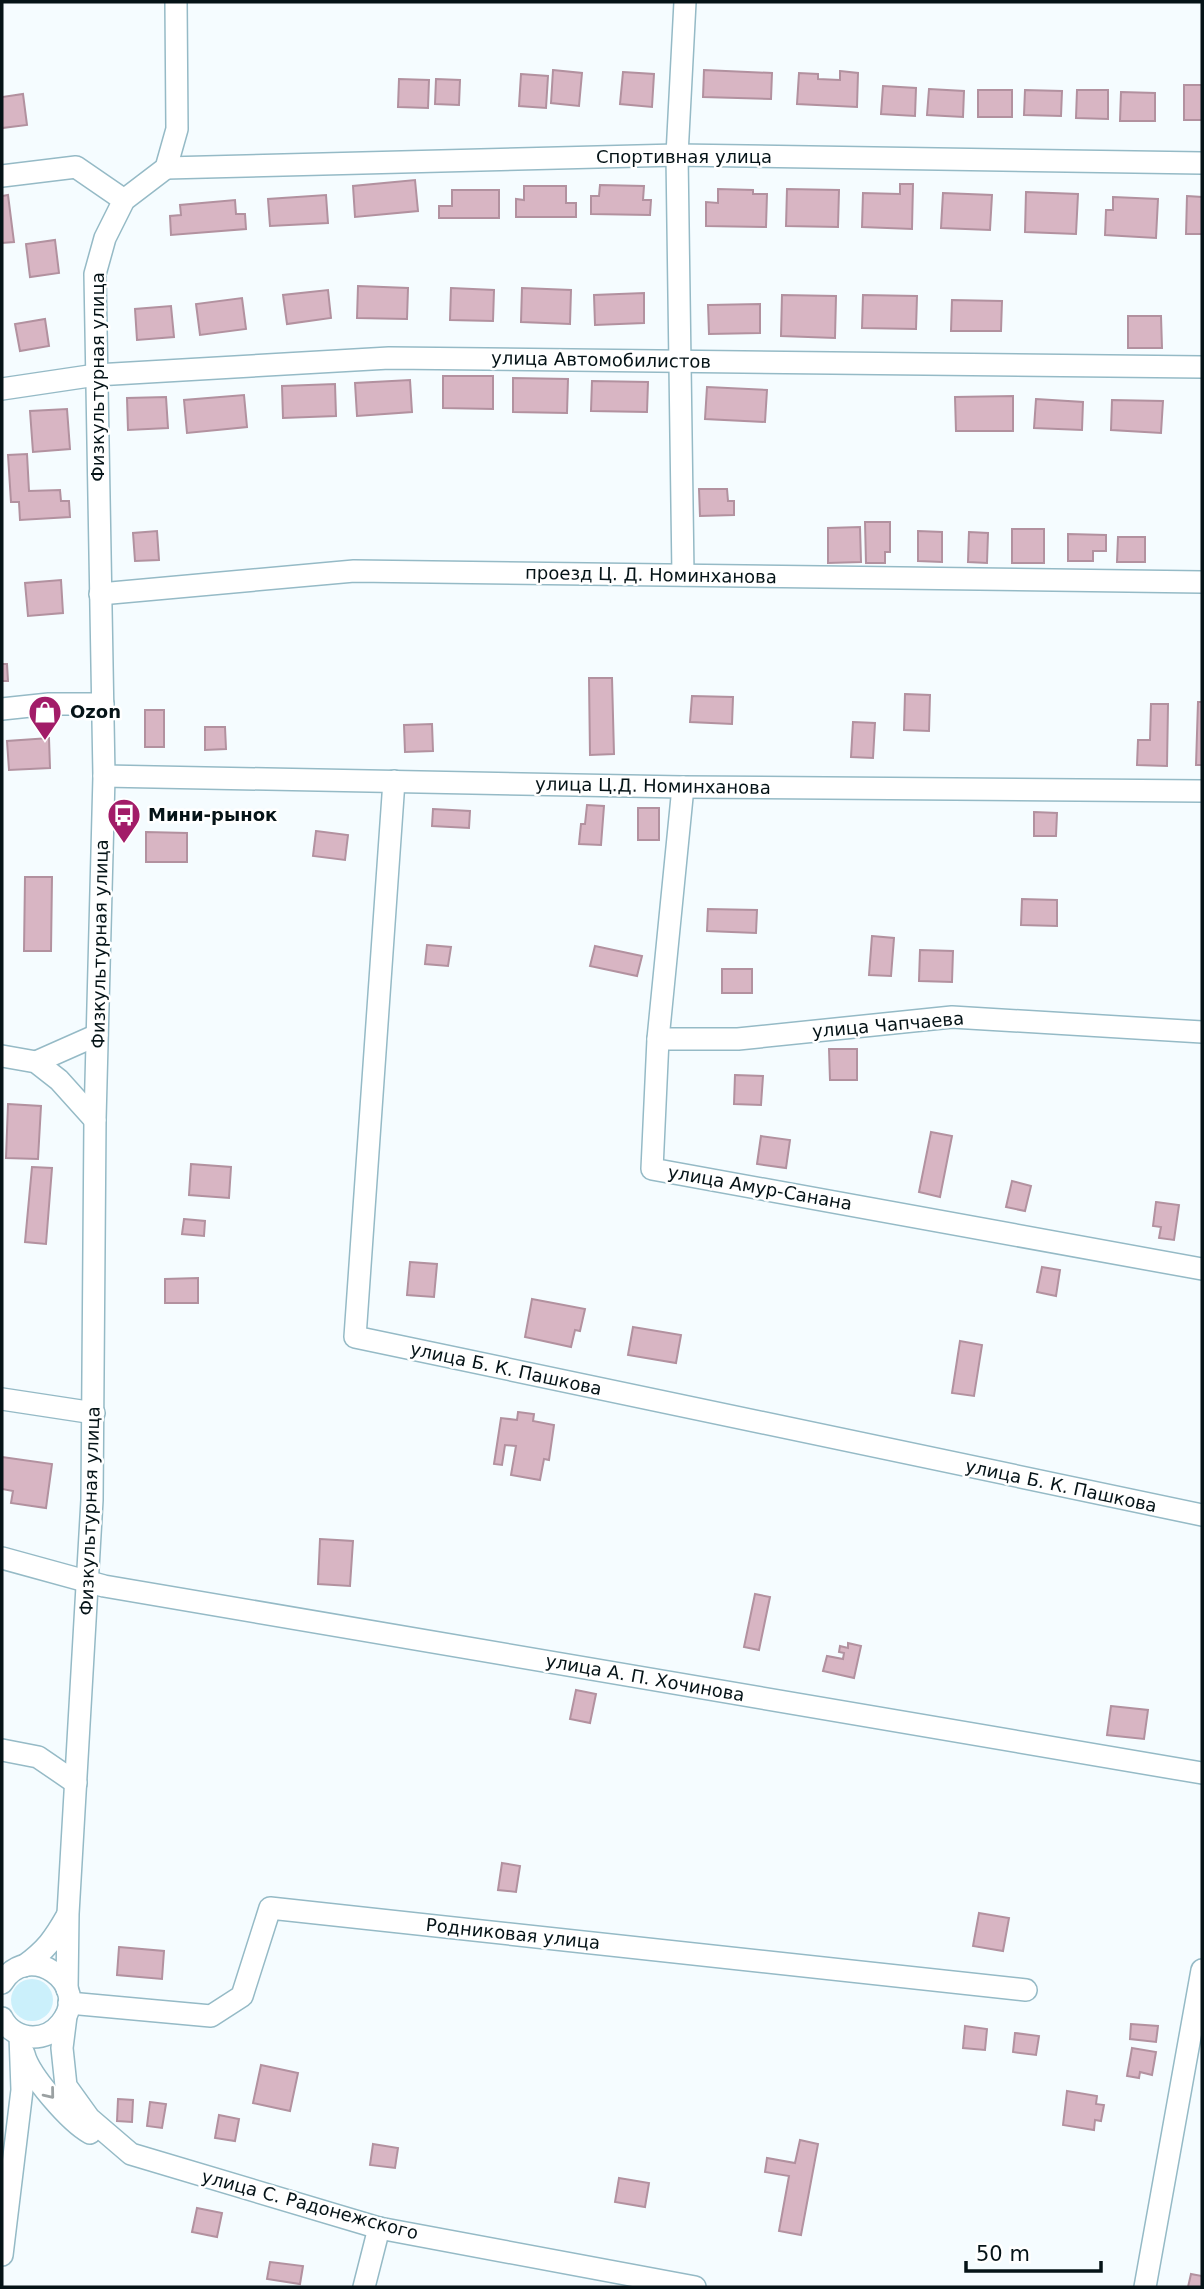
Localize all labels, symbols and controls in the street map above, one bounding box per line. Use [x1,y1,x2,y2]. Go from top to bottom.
street label: Спортивная улица [596,146,772,167]
street label: Физкультурная улица [87,272,108,482]
street label: улица Автомобилистов [491,347,711,372]
street label: проезд Ц. Д. Номинханова [525,562,777,587]
shop icon: Ozon [26,693,64,742]
place label: Ozon [70,701,121,722]
street label: улица Ц.Д. Номинханова [535,773,771,798]
bus stop icon: Мини-рынок [105,796,143,845]
place label: Мини-рынок [148,804,277,825]
street label: Физкультурная улица [87,839,112,1049]
street label: улица Чапчаева [811,1007,965,1042]
street label: улица Амур-Санана [666,1161,854,1214]
street label: улица Б. К. Пашкова [408,1338,604,1399]
street label: Физкультурная улица [75,1406,104,1616]
street label: улица Б. К. Пашкова [963,1455,1159,1516]
street label: улица А. П. Хочинова [544,1650,746,1705]
street label: Родниковая улица [425,1914,601,1953]
one-way arrow [42,2085,54,2098]
street label: улица С. Радонежского [199,2165,421,2244]
scale bar [966,2230,1101,2274]
text: 50 m [976,2242,1030,2266]

